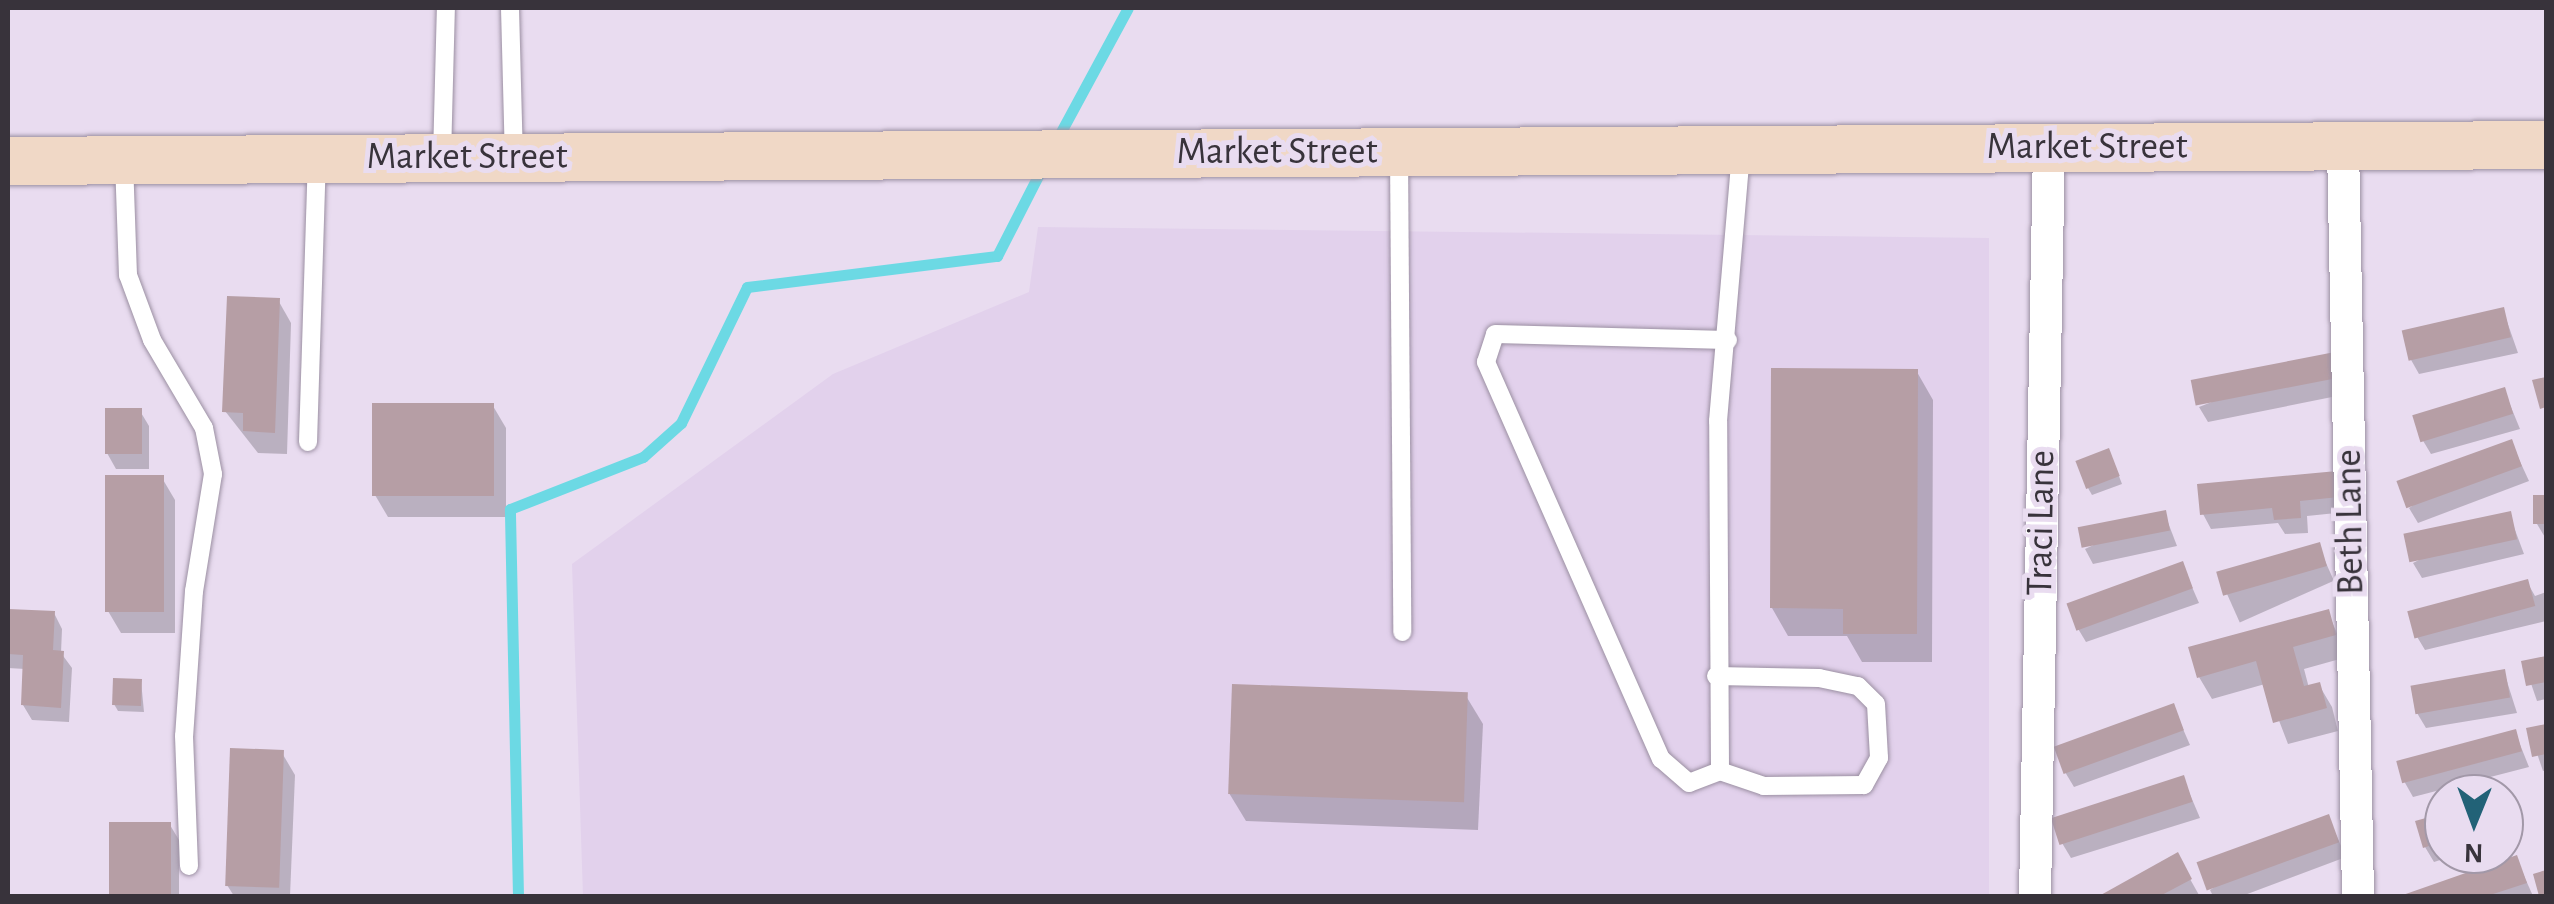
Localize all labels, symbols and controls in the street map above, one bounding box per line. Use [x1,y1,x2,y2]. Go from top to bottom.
street label: Market Street [1986,125,2188,171]
street label: Market Street [1176,130,1378,176]
street label: Market Street [366,135,568,181]
street label: Beth Lane [2327,449,2375,595]
street label: Traci Lane [2018,450,2066,596]
north arrow [2424,774,2524,874]
text: N [2464,838,2483,866]

